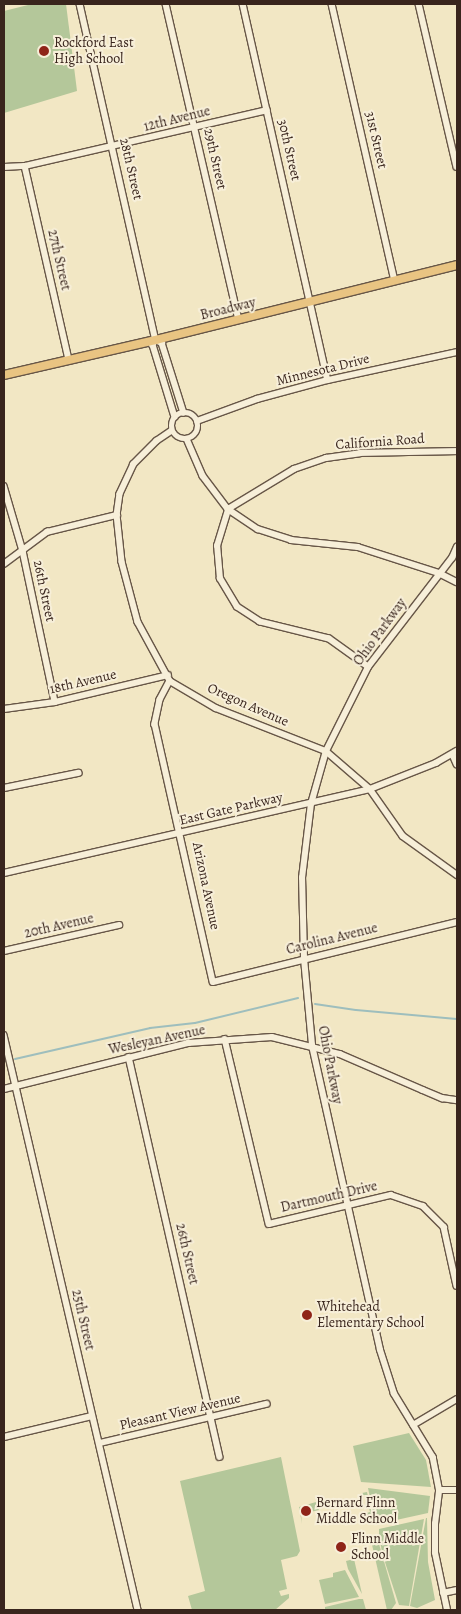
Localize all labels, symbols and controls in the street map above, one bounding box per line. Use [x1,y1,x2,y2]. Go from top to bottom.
place label: Rockford East High School [54,35,134,68]
marker: Rockford East High School [38,45,50,57]
street label: 12th Avenue [142,103,212,135]
street label: 31st Street [361,110,391,170]
street label: 30th Street [274,118,304,182]
street label: 29th Street [200,127,230,191]
street label: 28th Street [116,137,146,201]
street label: 27th Street [44,228,74,292]
street label: Broadway [199,294,257,324]
street label: Minnesota Drive [275,350,371,390]
street label: California Road [335,431,425,453]
street label: 26th Street [29,559,59,623]
street label: Ohio Parkway [350,595,410,669]
street label: 18th Avenue [48,666,118,698]
street label: Oregon Avenue [205,680,291,730]
street label: East Gate Parkway [178,789,284,829]
street label: Arizona Avenue [189,841,223,931]
street label: 20th Avenue [23,910,95,942]
street label: Carolina Avenue [285,920,379,958]
street label: Wesleyan Avenue [107,1022,207,1058]
street label: Ohio Parkway [314,1024,346,1106]
street label: Dartmouth Drive [279,1178,379,1216]
street label: 26th Street [172,1222,202,1286]
street label: 25th Street [68,1288,98,1352]
place label: Whitehead Elementary School [317,1299,424,1331]
marker: Whitehead Elementary School [301,1309,313,1321]
street label: Pleasant View Avenue [118,1390,242,1434]
place label: Bernard Flinn Middle School [316,1495,397,1528]
marker: Bernard Flinn Middle School [300,1505,312,1517]
place label: Flinn Middle School [351,1531,424,1564]
marker: Flinn Middle School [335,1541,347,1553]

